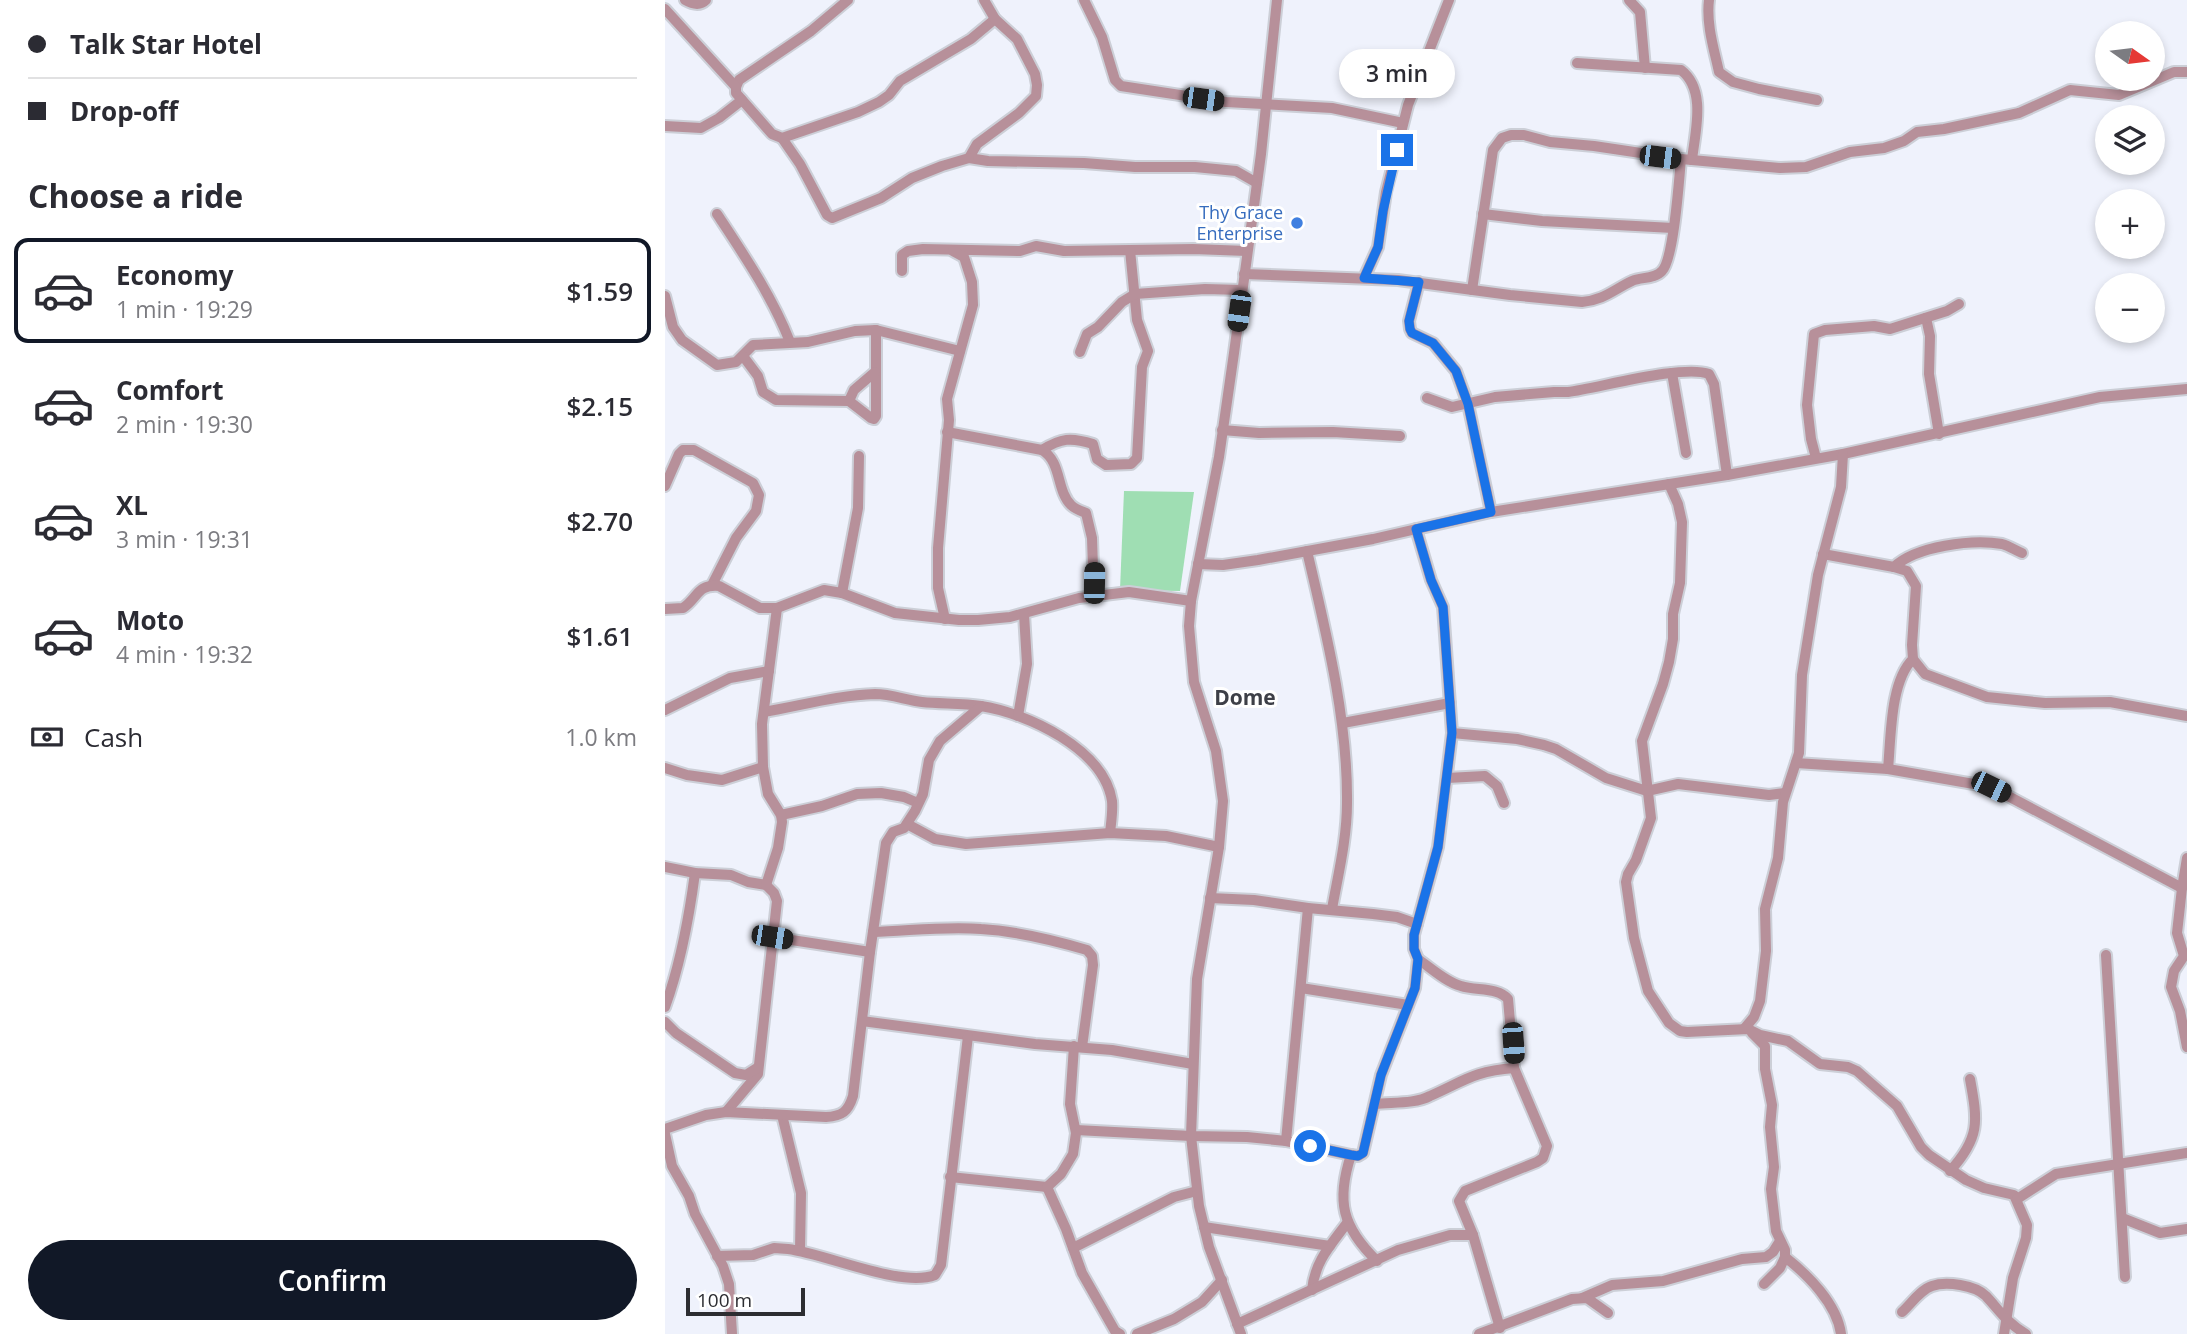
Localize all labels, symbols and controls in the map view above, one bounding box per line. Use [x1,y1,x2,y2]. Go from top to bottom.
north arrow [2095,21,2165,91]
map controls [2095,21,2165,343]
text: Talk Star Hotel [70,26,262,62]
callout: 3 min [1339,48,1455,97]
text: 3 min [1366,57,1428,89]
car [1181,86,1226,112]
text: Drop-off [70,93,178,129]
button: layers [2095,105,2165,175]
route end [1381,134,1413,166]
car [1638,144,1683,170]
text: Choose a ride [28,174,243,217]
button: + [2095,189,2165,259]
place label: Thy Grace Enterprise [1196,200,1283,245]
marker: Thy Grace Enterprise [1289,215,1305,231]
text: Economy [116,257,234,293]
icon: car [32,259,95,322]
text: $1.59 [566,273,633,309]
button: − [2095,273,2165,343]
car [1226,289,1253,333]
text: 1 min · 19:29 [116,293,253,325]
text: Comfort [116,372,223,408]
icon: car [32,374,95,437]
text: $2.15 [566,388,633,424]
text: 2 min · 19:30 [116,408,253,440]
text: XL [116,487,148,523]
icon: car [32,489,95,552]
text: $2.70 [566,503,633,539]
text: 3 min · 19:31 [116,523,253,555]
car [1084,562,1105,604]
text: Moto [116,602,184,638]
icon: car [32,604,95,667]
text: $1.61 [566,618,633,654]
text: 4 min · 19:32 [116,638,253,670]
district label: Dome [1214,683,1276,711]
icon: cash [28,718,66,756]
text: Cash [84,719,143,755]
text: 1.0 km [565,721,637,753]
car [1968,768,2015,806]
car [750,923,795,951]
car [1502,1021,1525,1065]
route start [1294,1130,1326,1162]
button: Confirm [28,1240,637,1320]
scale bar [686,1285,805,1317]
text: 100 m [697,1287,752,1313]

